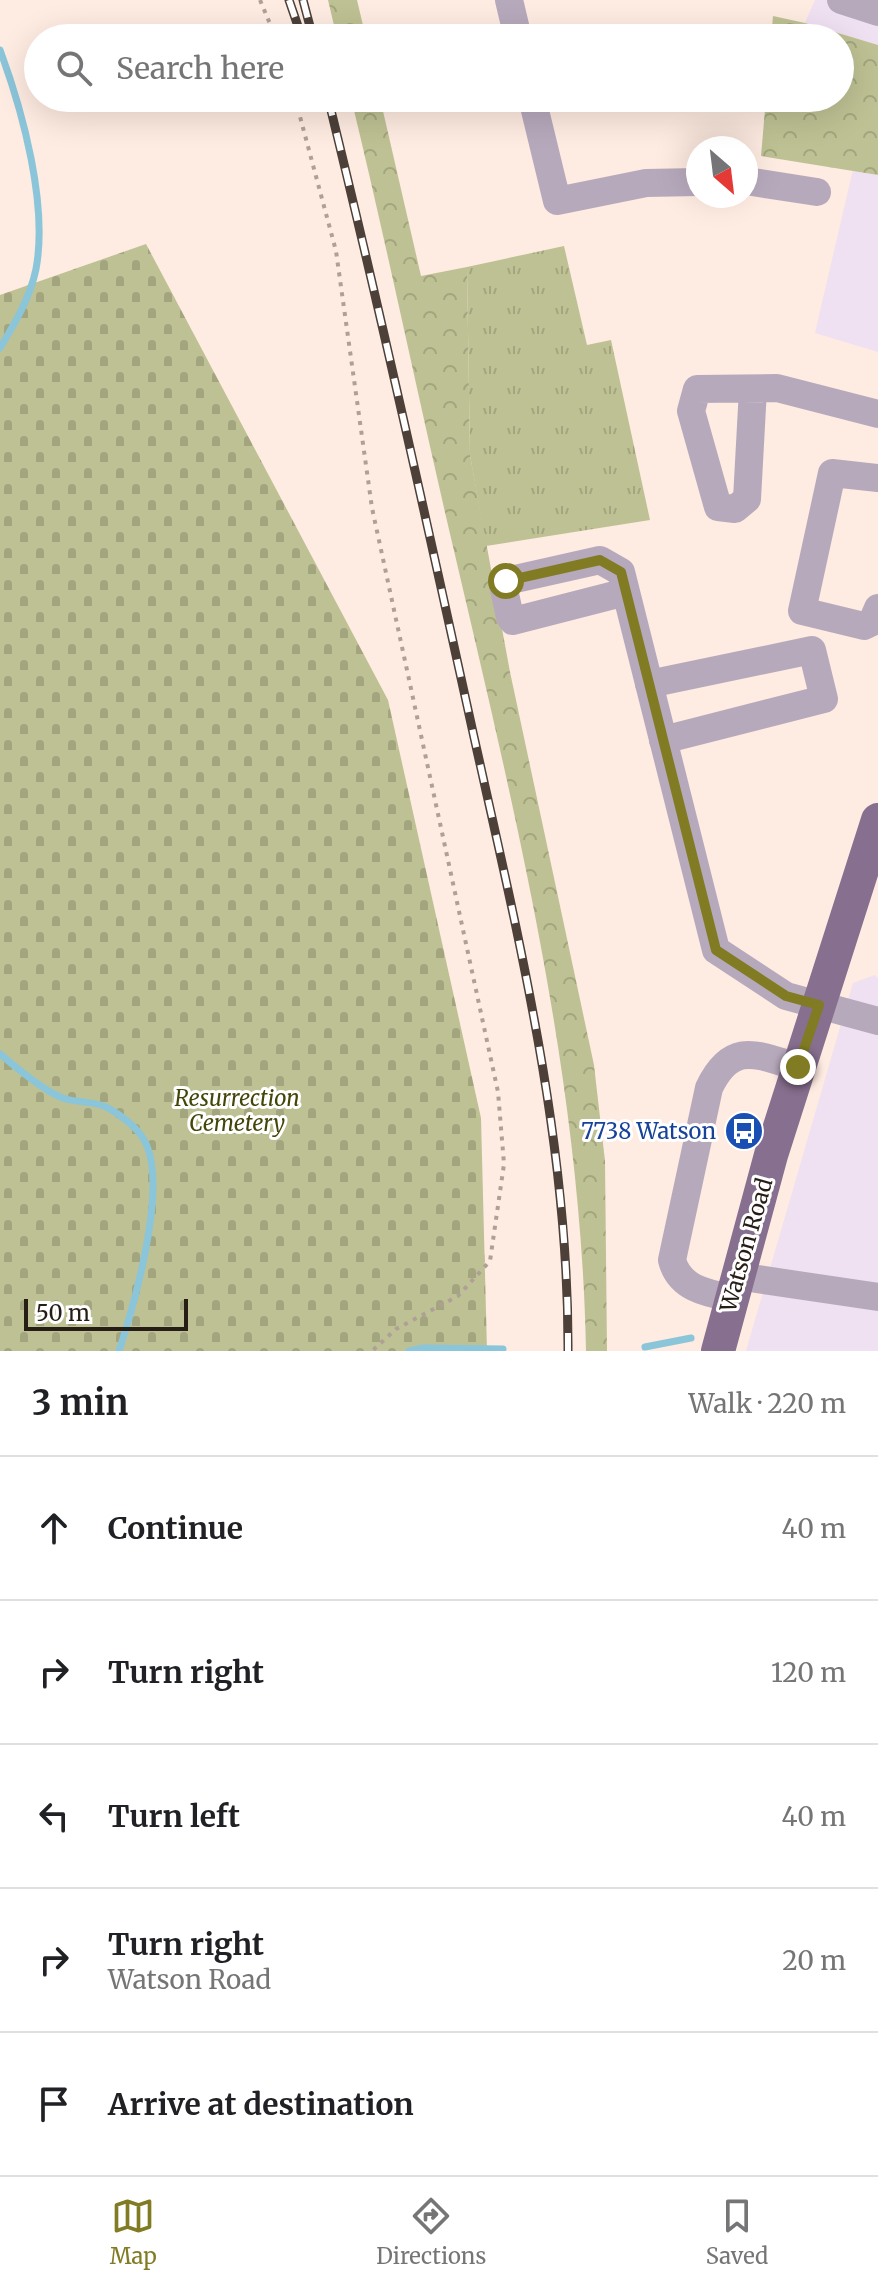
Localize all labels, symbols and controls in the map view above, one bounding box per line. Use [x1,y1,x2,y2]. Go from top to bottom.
search box [24,24,854,112]
icon: search [52,46,96,90]
text: Search here [116,49,284,87]
north arrow [686,136,758,208]
route start [488,563,524,599]
route end [780,1049,816,1085]
park label: Resurrection Cemetery [174,1084,300,1137]
bus stop icon: 7738 Watson [723,1110,765,1152]
place label: 7738 Watson [581,1117,716,1145]
street label: Watson Road [713,1175,779,1316]
scale bar [24,1295,188,1331]
text: 50 m [36,1299,90,1327]
text: 3 min [32,1382,128,1424]
text: Walk · 220 m [689,1387,846,1420]
icon: ahead [32,1506,76,1550]
text: Continue [108,1509,243,1547]
text: 40 m [782,1512,846,1545]
icon: right [32,1650,76,1694]
text: Turn right [108,1653,264,1691]
text: 120 m [771,1656,846,1689]
icon: left [32,1794,76,1838]
text: Turn left [108,1797,240,1835]
text: 40 m [782,1800,846,1833]
text: Turn right [108,1925,264,1963]
icon: right [32,1938,76,1982]
text: 20 m [782,1944,846,1977]
text: Watson Road [108,1963,271,1996]
icon: arrive [32,2082,76,2126]
text: Arrive at destination [108,2085,414,2123]
tab: Map [110,2194,157,2270]
tab: Directions [376,2194,486,2270]
tab: Saved [706,2194,768,2270]

